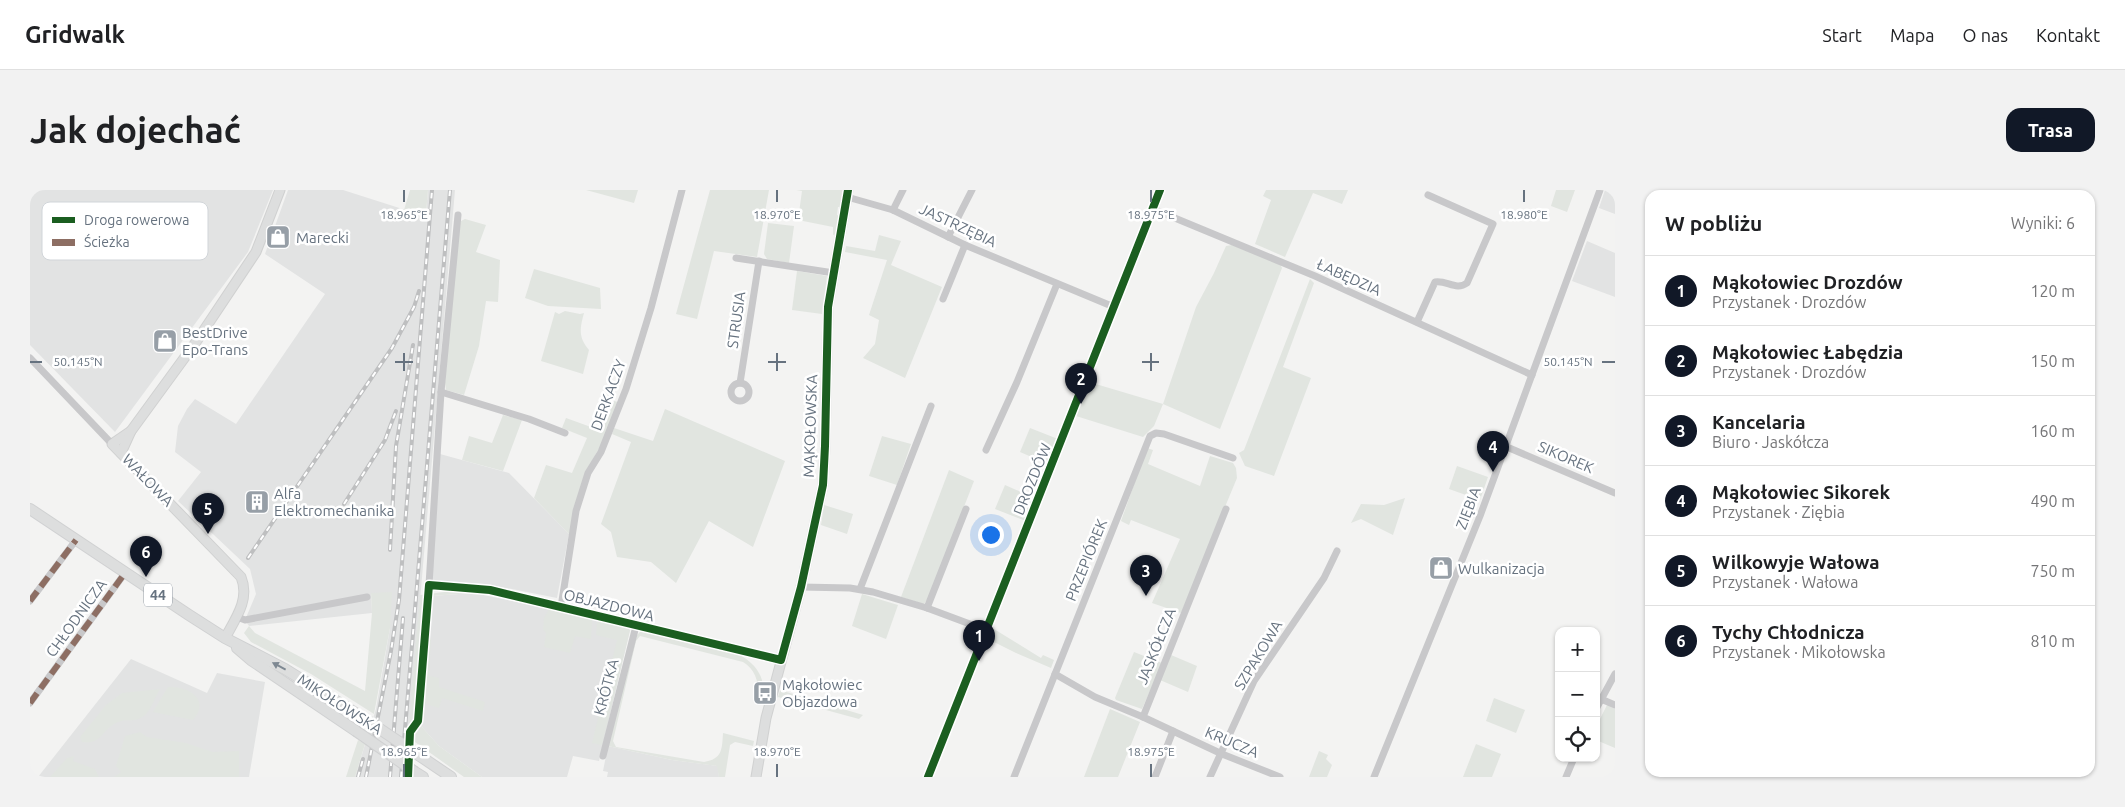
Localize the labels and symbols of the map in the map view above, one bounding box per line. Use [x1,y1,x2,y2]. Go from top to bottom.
street label: JASTRZĘBIA [917,200,999,250]
legend [42,202,208,260]
text: 18.965°E [380,208,428,221]
text: 18.970°E [753,208,801,221]
text: 18.975°E [1127,208,1175,221]
text: 18.980°E [1500,208,1548,221]
text: Droga rowerowa [84,212,189,228]
shop icon: Marecki [265,224,291,250]
place label: Marecki [296,229,349,246]
text: Ścieżka [84,233,130,250]
street label: ŁABĘDZIA [1314,255,1384,299]
street label: STRUSIA [724,290,748,350]
place label: BestDrive Epo-Trans [182,324,248,358]
shop icon: BestDrive Epo-Trans [152,328,178,354]
text: 50.145°N [53,355,103,368]
text: 50.145°N [1543,355,1593,368]
street label: DERKACZY [587,357,629,433]
pin: 2 [1065,363,1097,404]
street label: MĄKOŁOWSKA [800,374,820,478]
pin: 4 [1477,431,1509,472]
street label: SIKOREK [1536,438,1596,476]
street label: DROZDÓW [1010,440,1054,517]
street label: WAŁOWA [119,450,177,510]
street label: ZIĘBIA [1452,484,1484,532]
place label: Alfa Elektromechanika [274,485,394,519]
building icon: Alfa Elektromechanika [244,489,270,515]
pin: 5 [192,493,224,534]
street label: PRZEPIÓREK [1062,517,1110,603]
your location [978,522,1004,548]
pin: 6 [130,536,162,577]
pin: 3 [1130,555,1162,596]
shop icon: Wulkanizacja [1428,555,1454,581]
place label: Wulkanizacja [1458,560,1545,577]
street label: CHŁODNICZA [42,576,110,660]
road number: 44 [144,584,172,606]
street label: OBJAZDOWA [562,586,656,625]
street label: JASKÓŁCZA [1133,605,1179,687]
street label: SZPAKOWA [1231,617,1286,693]
pin: 1 [963,620,995,661]
street label: KRÓTKA [590,657,622,717]
one-way arrow [272,662,286,670]
street label: MIKOŁOWSKA [295,670,386,738]
place label: Mąkołowiec Objazdowa [782,676,862,710]
bus stop icon: Mąkołowiec Objazdowa [752,680,778,706]
street label: KRUCZA [1203,723,1262,761]
text: 18.965°E [380,745,428,758]
text: 18.970°E [753,745,801,758]
text: 18.975°E [1127,745,1175,758]

